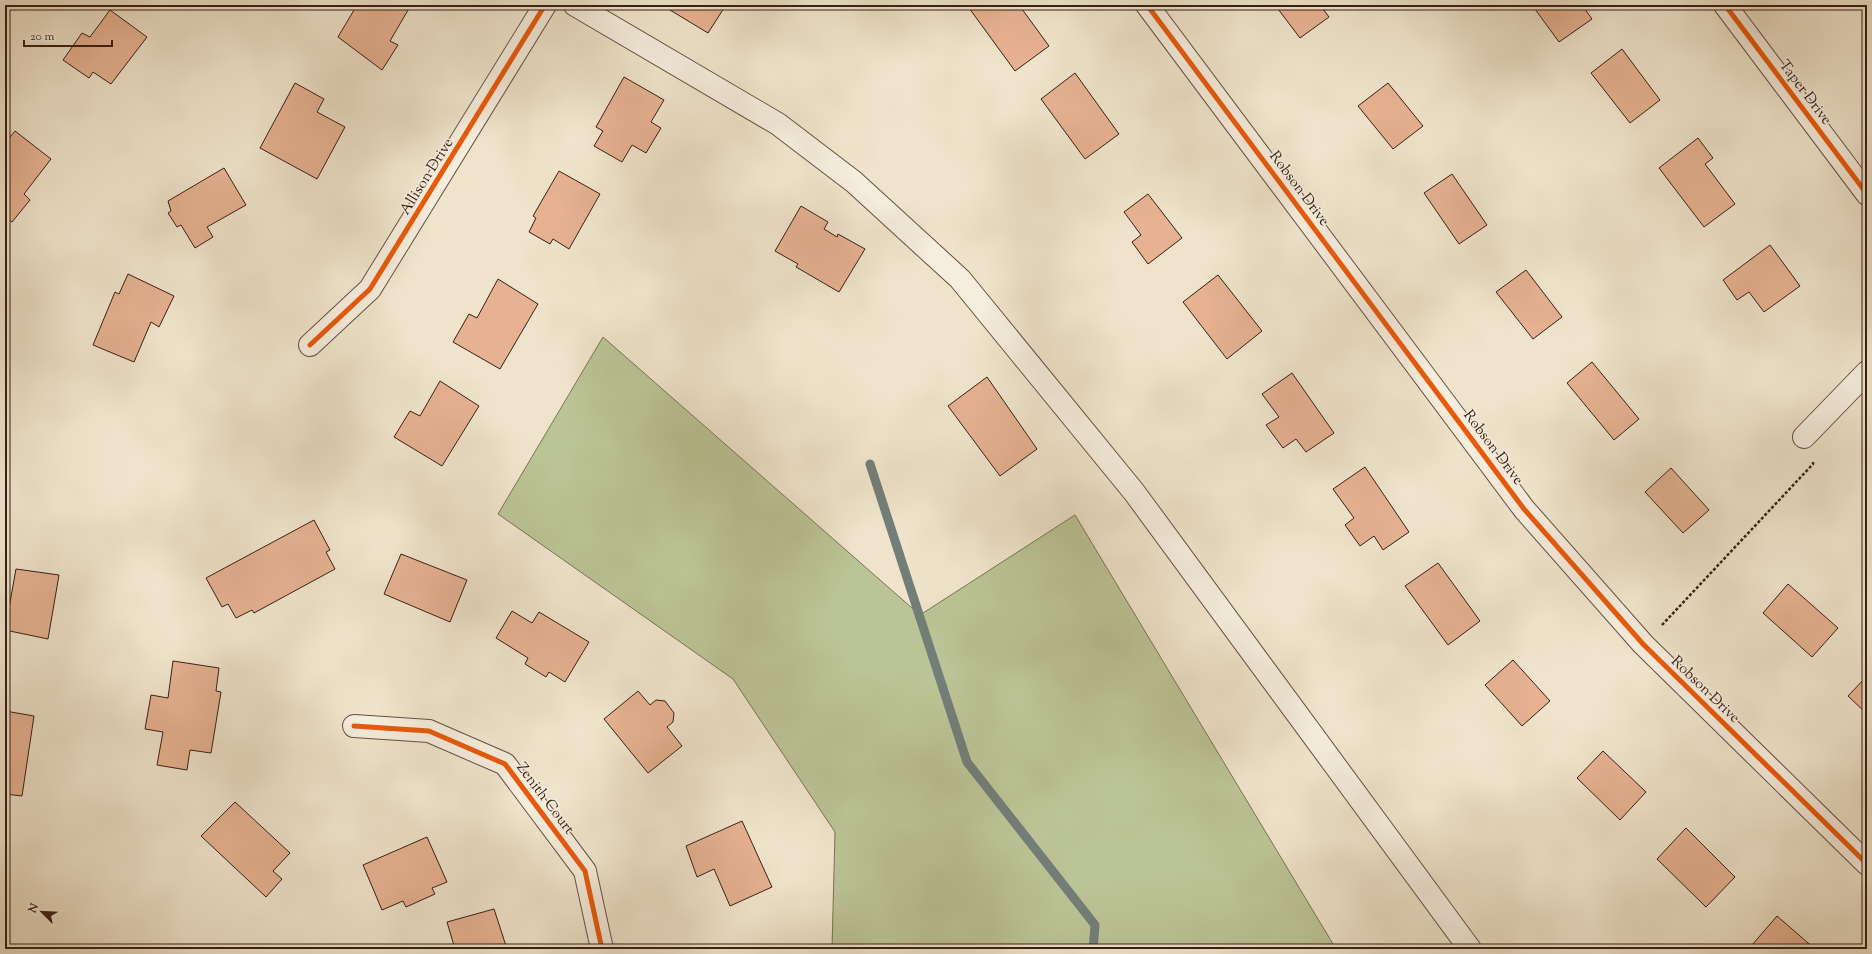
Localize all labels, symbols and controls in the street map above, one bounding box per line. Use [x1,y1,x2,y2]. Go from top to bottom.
scale bar [24,22,112,48]
text: 20 m [30,28,55,46]
street label: Taper Drive [1773,56,1836,130]
street label: Allison Drive [395,134,459,219]
street label: Robson Drive [1264,147,1334,231]
street label: Robson Drive [1458,406,1528,490]
street label: Robson Drive [1666,652,1744,728]
street label: Zenith Court [511,759,579,839]
north arrow [22,892,62,932]
text: N [24,901,43,917]

